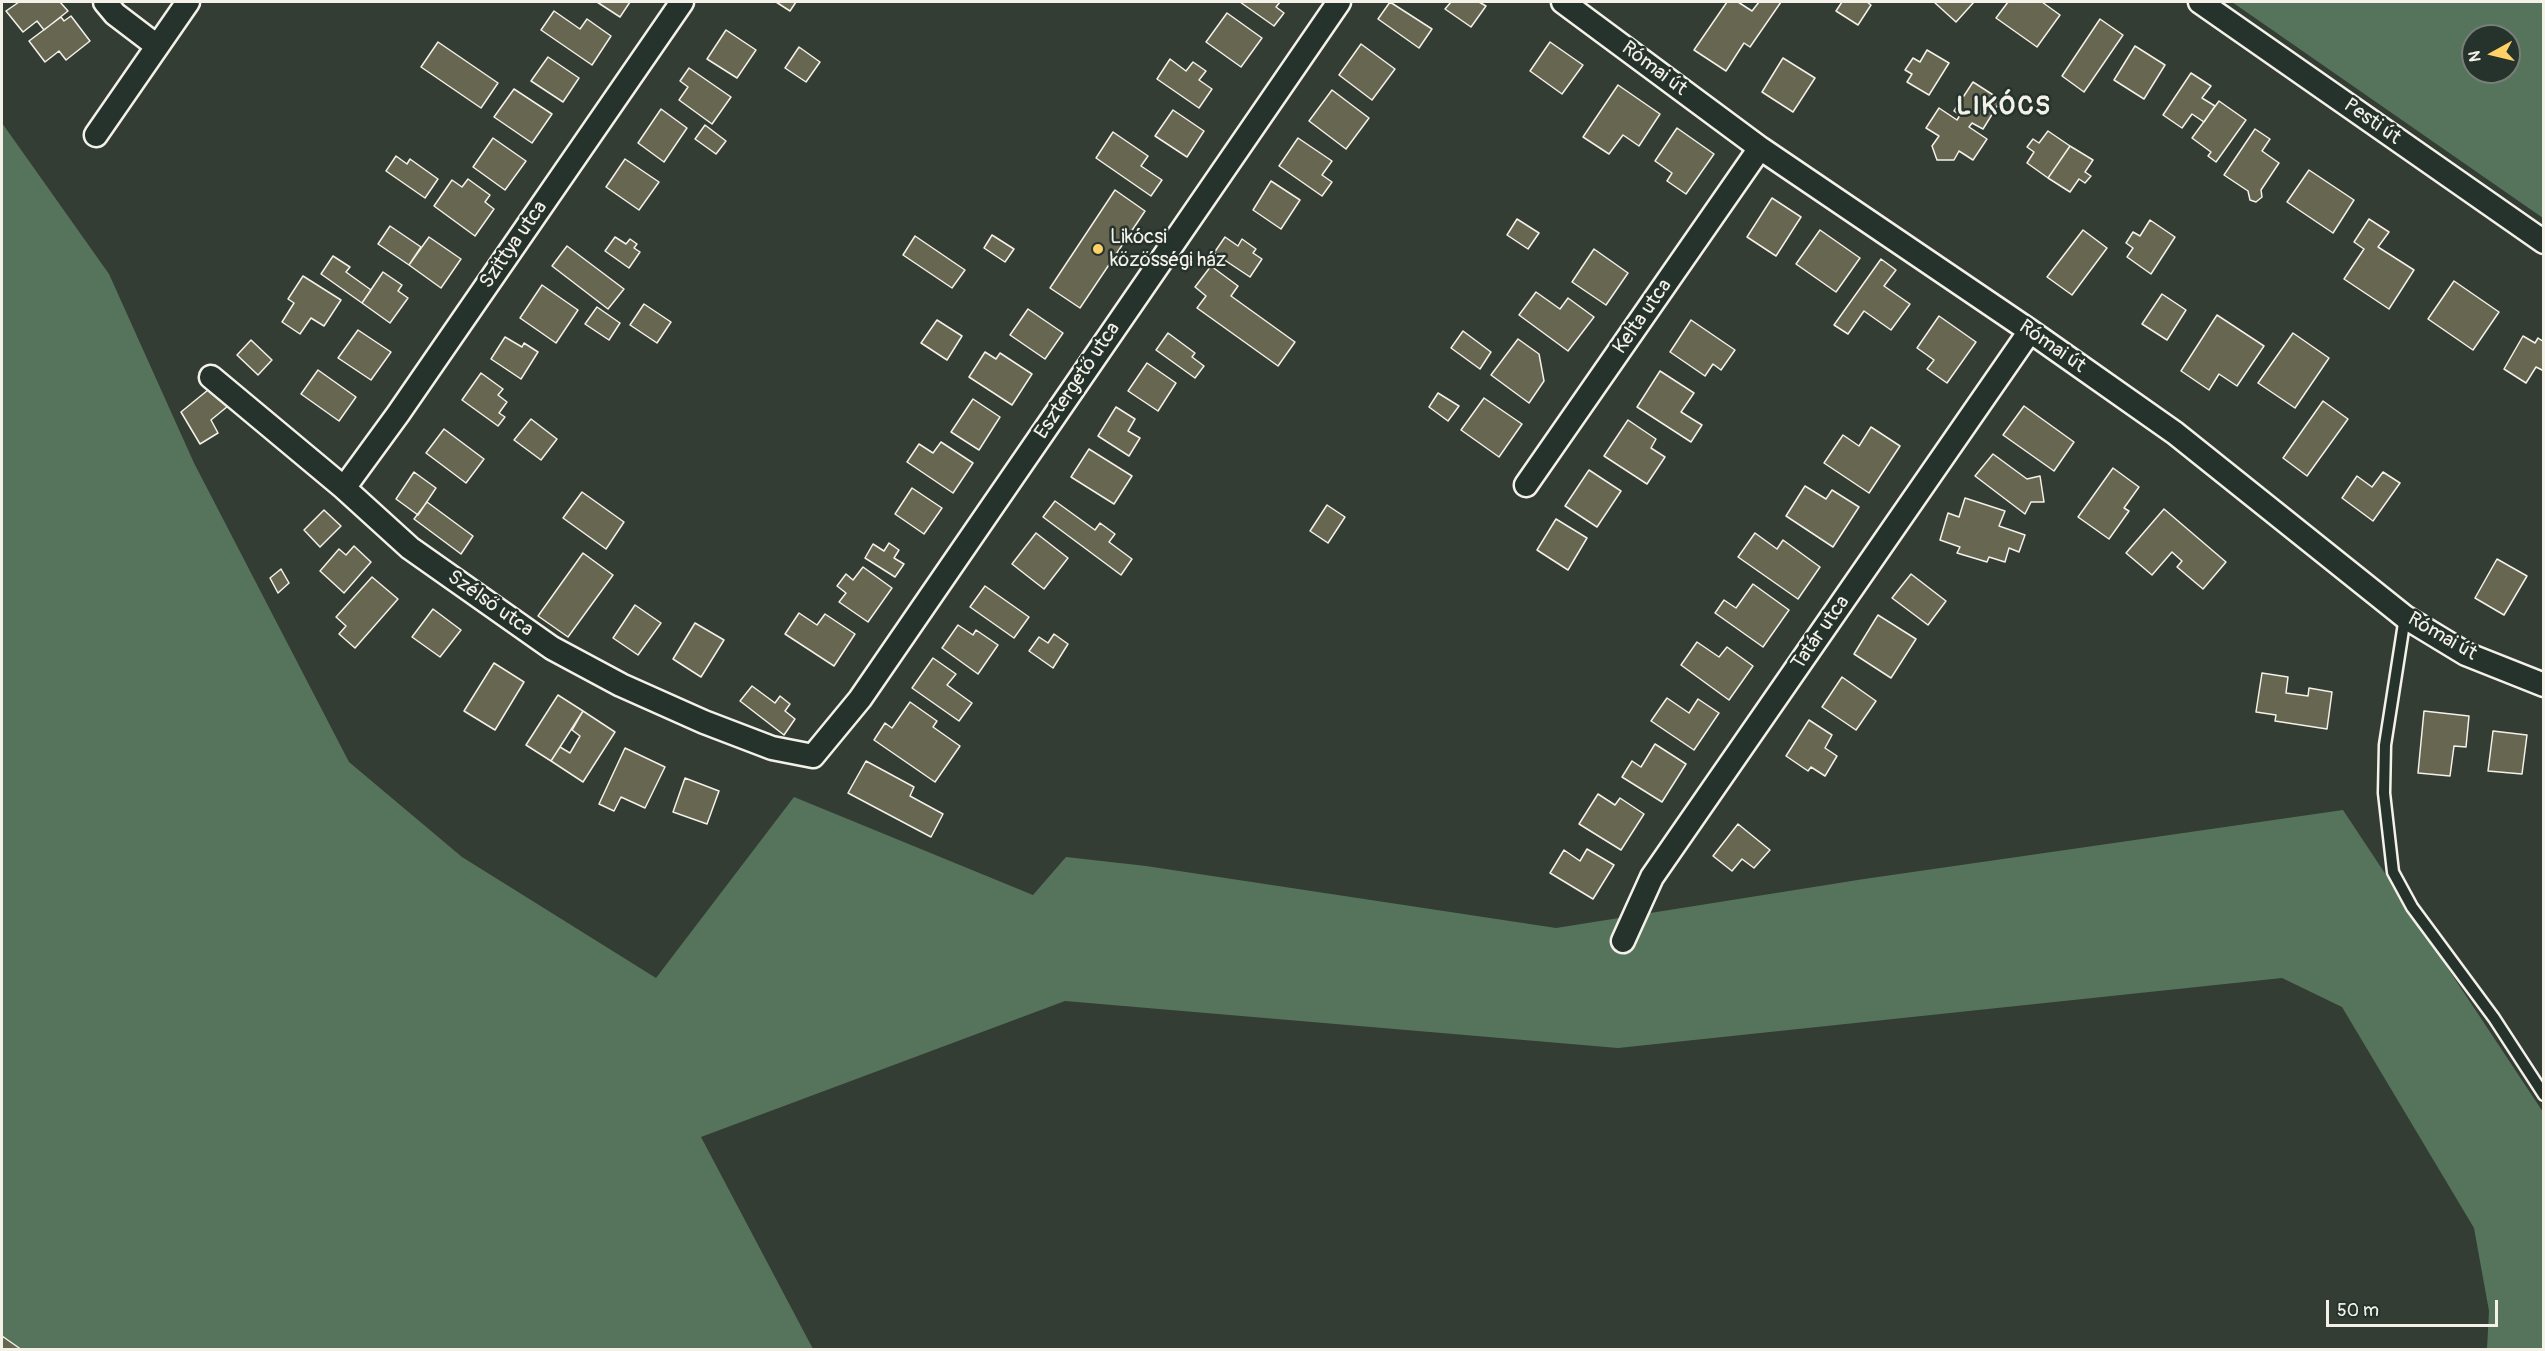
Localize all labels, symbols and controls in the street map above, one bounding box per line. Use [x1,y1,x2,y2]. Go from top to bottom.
north arrow [2461,24,2521,84]
street label: Római út [1616,37,1692,101]
text: N [2465,49,2486,63]
district label: LIKÓCS [1956,91,2052,123]
street label: Pesti út [2339,94,2405,150]
street label: Szittya utca [475,197,553,293]
place label: Likócsi közösségi ház [1110,226,1226,273]
marker: Likócsi közösségi ház [1091,242,1105,256]
street label: Kelta utca [1609,275,1677,359]
street label: Római út [2014,315,2090,379]
street label: Esztergető utca [1030,318,1126,444]
street label: Szélső utca [442,566,538,642]
street label: Tatár utca [1787,591,1855,675]
street label: Római út [2403,608,2481,666]
scale bar [2329,1288,2502,1326]
text: 50 m [2337,1299,2379,1322]

